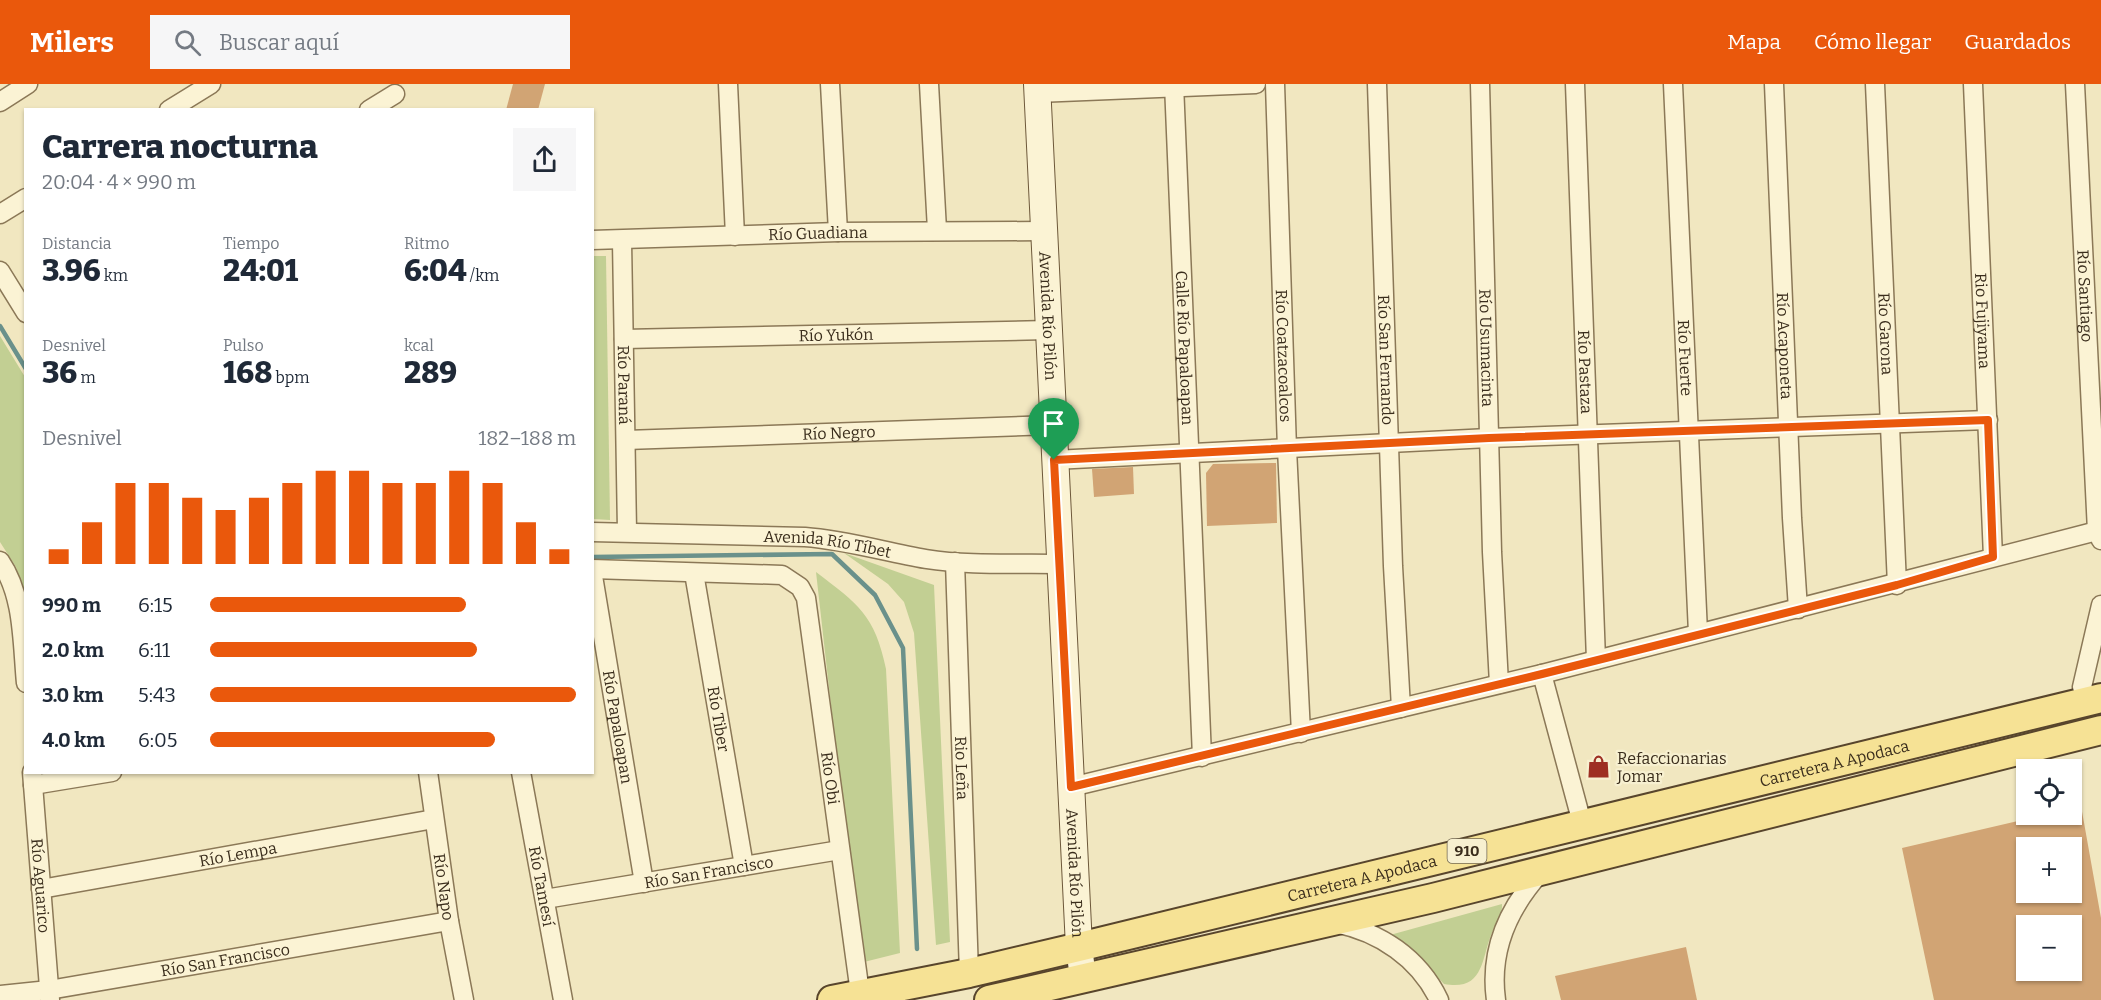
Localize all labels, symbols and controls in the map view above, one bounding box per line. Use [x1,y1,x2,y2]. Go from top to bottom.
search box [150,15,570,69]
text: Milers [30,26,114,59]
icon: search [171,26,204,59]
text: Buscar aquí [219,29,339,56]
text: Mapa [1727,29,1781,55]
text: Cómo llegar [1814,29,1931,55]
text: Guardados [1964,29,2071,55]
text: Carrera nocturna [42,127,318,167]
button: share [513,128,576,191]
text: 20:04 · 4 × 990 m [42,170,196,194]
street label: Río Guadiana [768,223,868,244]
text: Distancia [42,234,111,253]
text: Tiempo [223,234,280,253]
text: Ritmo [404,234,449,253]
street label: Río Santiago [2073,249,2097,343]
street label: Avenida Río Pilón [1035,251,1060,381]
text: 3.96 [42,253,101,289]
text: 24:01 [223,253,298,289]
text: 6:04 [404,253,467,289]
text: km [101,266,128,285]
text: /km [467,266,499,285]
street label: Calle Río Papaloapan [1172,270,1197,425]
street label: Rio Fujiyama [1971,272,1994,369]
street label: Río Coatzacoalcos [1272,289,1295,423]
street label: Río Usumacinta [1475,289,1497,407]
street label: Río Acaponeta [1773,292,1796,400]
street label: Río Garona [1874,292,1897,376]
street label: Río San Fernando [1374,294,1397,425]
street label: Río Fuerte [1674,319,1696,396]
street label: Río Yukón [798,325,874,345]
street label: Río Pastaza [1574,330,1596,414]
text: Desnivel [42,336,106,355]
text: Pulso [223,336,264,355]
text: kcal [404,336,434,355]
street label: Río Paraná [614,345,634,425]
text: 36 [42,355,77,391]
text: 168 [223,355,272,391]
text: 289 [404,355,457,391]
text: m [77,368,96,387]
text: bpm [272,368,309,387]
pin [1028,398,1079,460]
icon: arrive [1037,407,1070,440]
street label: Río Negro [802,422,876,444]
text: Desnivel [42,426,122,450]
text: 182–188 m [478,426,576,450]
street label: Avenida Río Tíbet [763,527,893,562]
text: 990 m [42,593,101,617]
text: 6:15 [138,593,173,617]
text: 2.0 km [42,638,104,662]
text: 6:11 [138,638,170,662]
street label: Río Papaloapan [599,669,636,785]
text: 3.0 km [42,683,104,707]
text: 5:43 [138,683,176,707]
street label: Río Tiber [703,685,733,753]
text: 4.0 km [42,728,105,752]
text: 6:05 [138,728,177,752]
street label: Rio Leña [951,736,972,800]
street label: Carretera A Apodaca [1758,736,1911,791]
place label: Refaccionarias Jomar [1616,749,1727,786]
street label: Río Obi [817,750,843,806]
shop icon: Refaccionarias Jomar [1586,754,1612,780]
map controls [2016,759,2082,981]
button: locate [2016,759,2082,825]
street label: Avenida Río Pilón [1062,808,1088,938]
button: + [2016,837,2082,903]
street label: Río Aguarico [27,838,54,934]
street label: Río Lempa [198,838,279,871]
road number: 910 [1448,839,1486,863]
street label: Río Tamesí [525,845,558,928]
street label: Carretera A Apodaca [1286,851,1439,906]
street label: Río Napo [430,852,458,922]
street label: Río San Francisco [643,852,775,892]
button: − [2016,915,2082,981]
street label: Río San Francisco [159,940,291,981]

